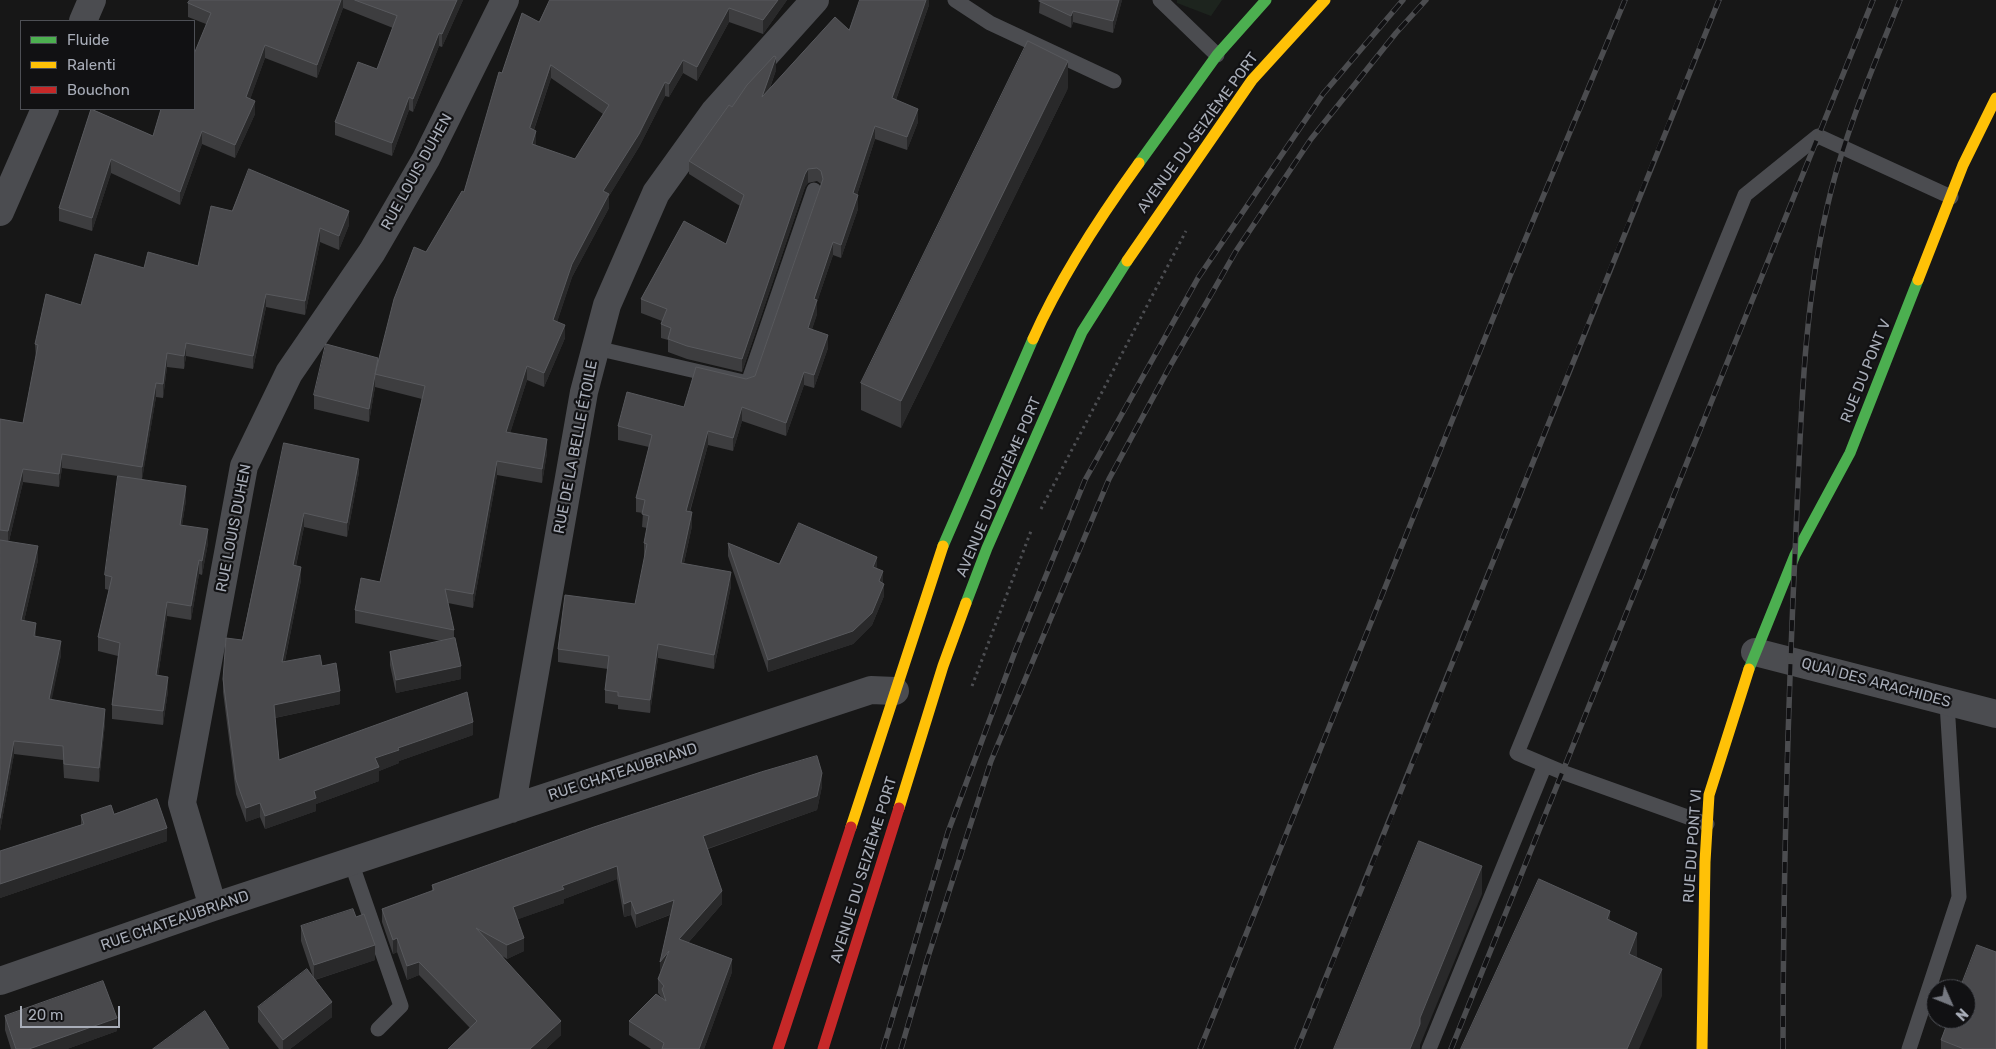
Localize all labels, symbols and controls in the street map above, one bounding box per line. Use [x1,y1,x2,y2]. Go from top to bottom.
legend [20,20,195,110]
text: Fluide [67,31,109,49]
street label: AVENUE DU SEIZIÈME PORT [1134,49,1262,217]
text: Ralenti [67,56,116,74]
text: Bouchon [67,81,130,99]
street label: RUE LOUIS DUHEN [378,111,456,233]
street label: RUE DU PONT V [1837,317,1895,425]
street label: RUE DE LA BELLE ÉTOILE [550,359,602,535]
street label: AVENUE DU SEIZIÈME PORT [953,394,1045,580]
street label: RUE LOUIS DUHEN [213,462,255,594]
street label: QUAI DES ARACHIDES [1799,654,1953,712]
street label: RUE CHATEAUBRIAND [546,739,700,805]
street label: AVENUE DU SEIZIÈME PORT [827,775,901,965]
street label: RUE DU PONT VI [1680,788,1706,904]
street label: RUE CHATEAUBRIAND [98,887,252,955]
north arrow [1926,979,1976,1029]
scale bar [22,996,122,1028]
text: N [1952,1005,1971,1024]
text: 20 m [28,1006,63,1024]

